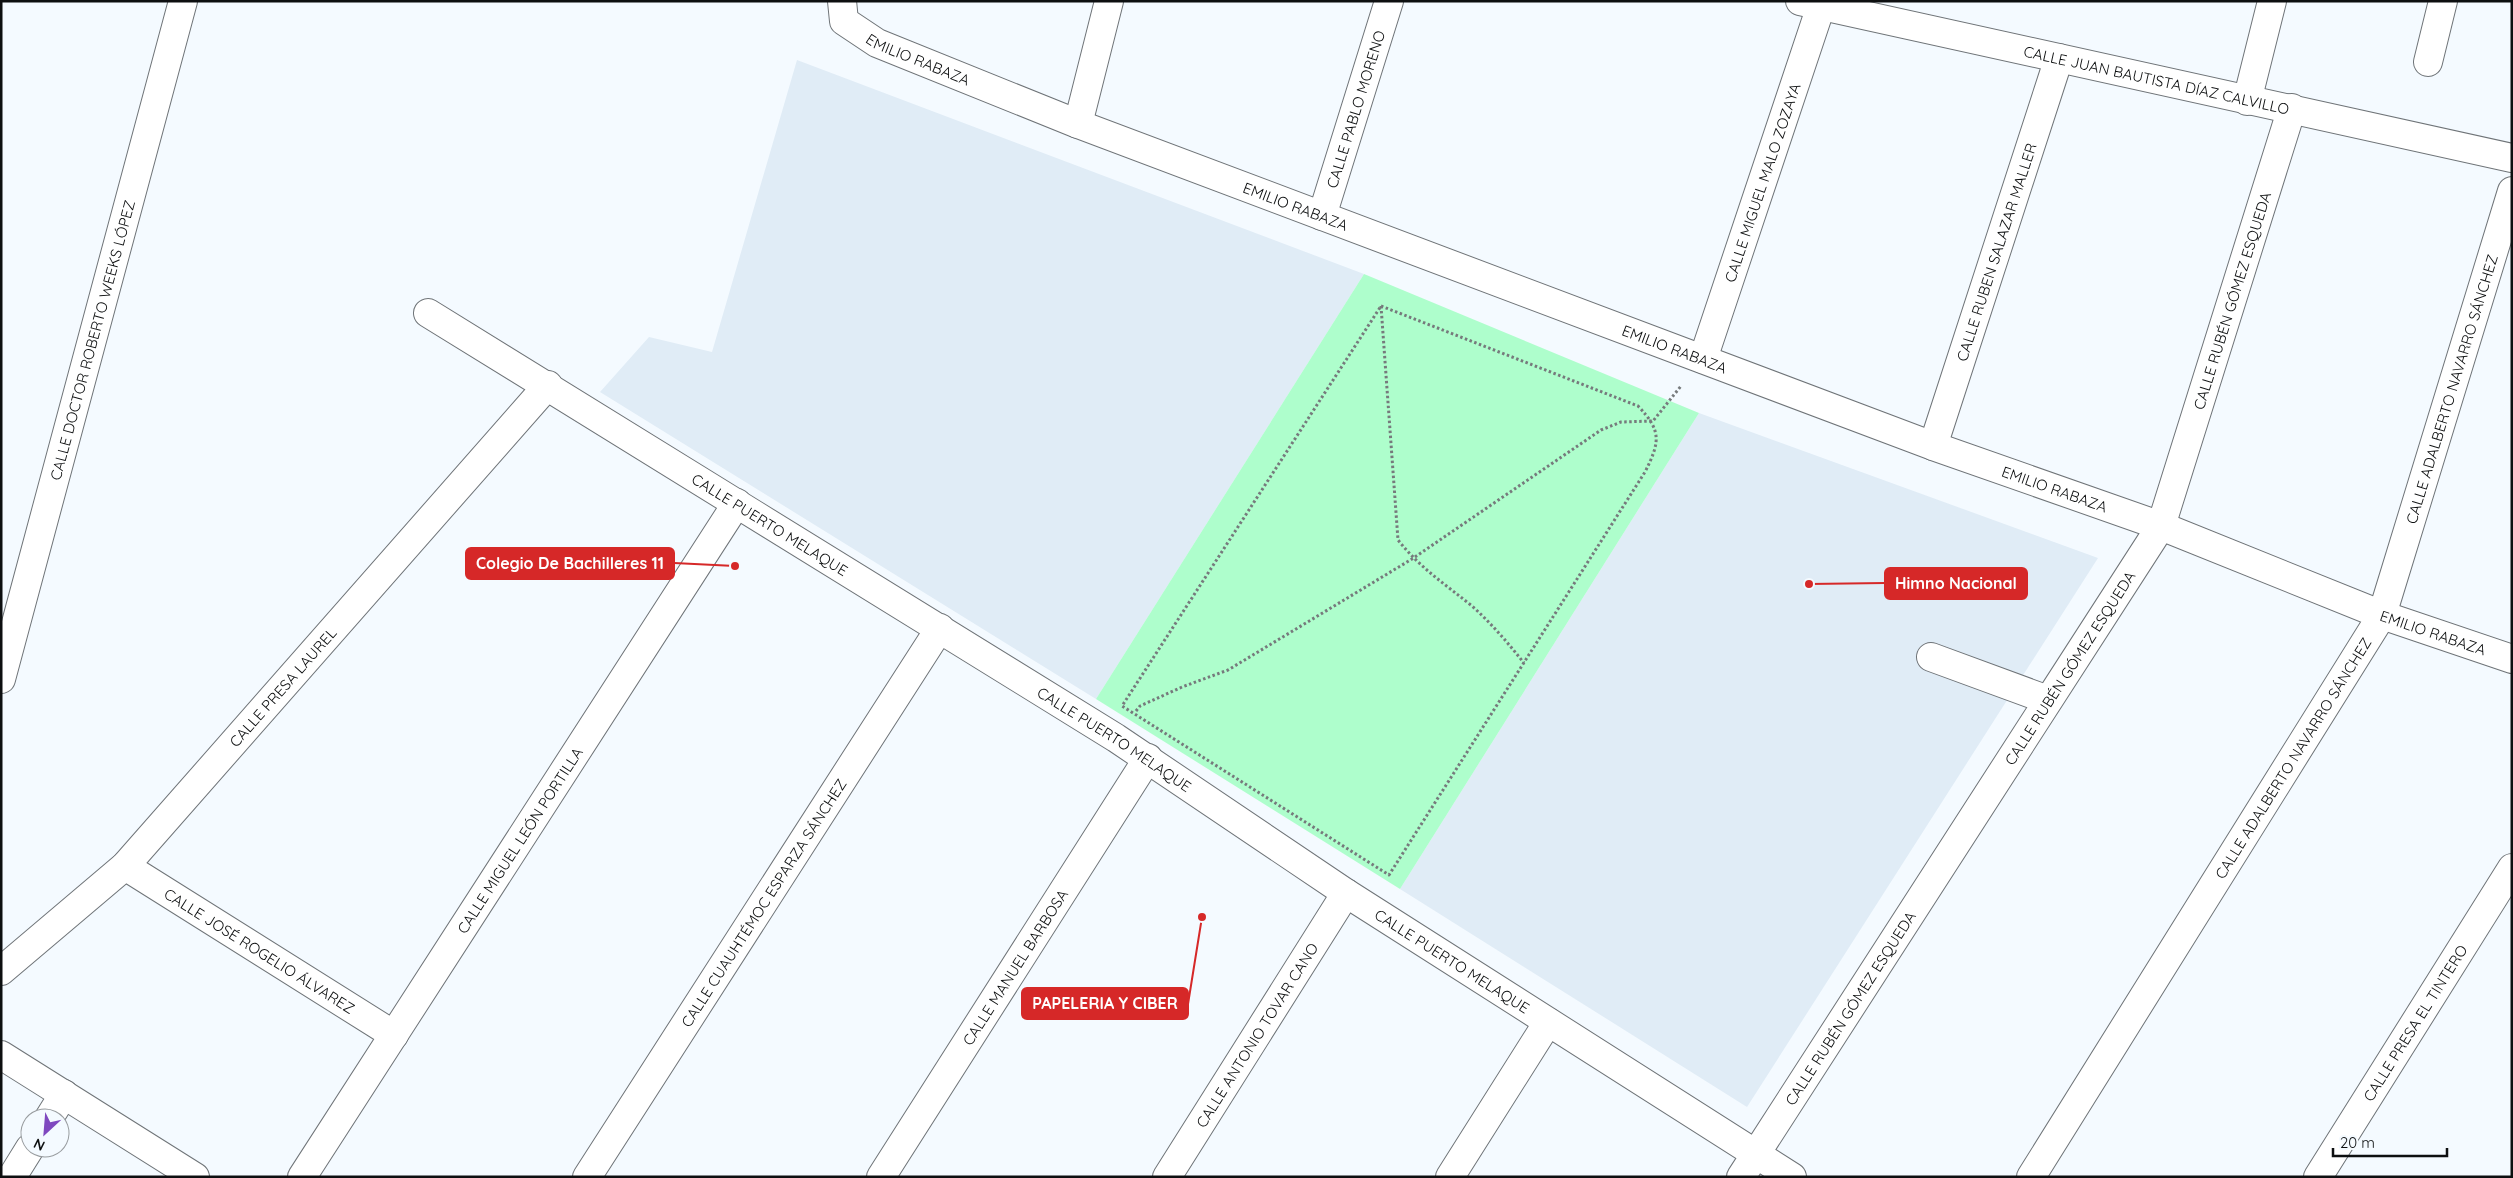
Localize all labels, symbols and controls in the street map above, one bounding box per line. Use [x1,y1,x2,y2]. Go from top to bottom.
street label: CALLE PABLO MORENO [1322,28,1389,190]
street label: EMILIO RABAZA [862,29,973,89]
street label: CALLE JUAN BAUTISTA DÍAZ CALVILLO [2022,41,2291,118]
street label: CALLE MIGUEL MALO ZOZAYA [1720,80,1804,285]
street label: CALLE RUBEN SALAZAR MALLER [1952,140,2040,363]
street label: EMILIO RABAZA [1240,178,1351,234]
street label: CALLE RUBÉN GÓMEZ ESQUEDA [2189,189,2275,412]
street label: CALLE DOCTOR ROBERTO WEEKS LÓPEZ [45,198,139,482]
street label: CALLE ADALBERTO NAVARRO SÁNCHEZ [2401,252,2502,526]
street label: EMILIO RABAZA [1619,320,1730,377]
street label: EMILIO RABAZA [1999,461,2110,516]
street label: CALLE PUERTO MELAQUE [688,469,852,580]
callout: Colegio De Bachilleres 11 [466,548,674,579]
text: Colegio De Bachilleres 11 [476,553,664,573]
street label: CALLE RUBÉN GÓMEZ ESQUEDA [2000,567,2139,768]
callout: Himno Nacional [1885,568,2027,599]
text: Himno Nacional [1895,573,2017,593]
street label: EMILIO RABAZA [2378,606,2489,659]
street label: CALLE PRESA LAUREL [225,623,340,751]
street label: CALLE ADALBERTO NAVARRO SÁNCHEZ [2210,634,2375,882]
street label: CALLE PUERTO MELAQUE [1034,682,1195,796]
street label: CALLE MIGUEL LEÓN PORTILLA [452,743,587,937]
street label: CALLE CUAUHTÉMOC ESPARZA SÁNCHEZ [677,775,850,1030]
street label: CALLE JOSÉ ROGELIO ÁLVAREZ [161,884,358,1018]
street label: CALLE MANUEL BARBOSA [958,885,1072,1049]
street label: CALLE PUERTO MELAQUE [1371,904,1533,1017]
street label: CALLE RUBÉN GÓMEZ ESQUEDA [1780,907,1920,1109]
street label: CALLE ANTONIO TOVAR CANO [1191,939,1322,1131]
street label: CALLE PRESA EL TINTERO [2359,941,2471,1105]
callout: PAPELERIA Y CIBER [1022,988,1188,1019]
text: PAPELERIA Y CIBER [1032,993,1178,1013]
north arrow [20,1108,70,1158]
scale bar [2333,1126,2447,1158]
text: 20 m [2340,1133,2375,1152]
text: N [31,1134,48,1155]

